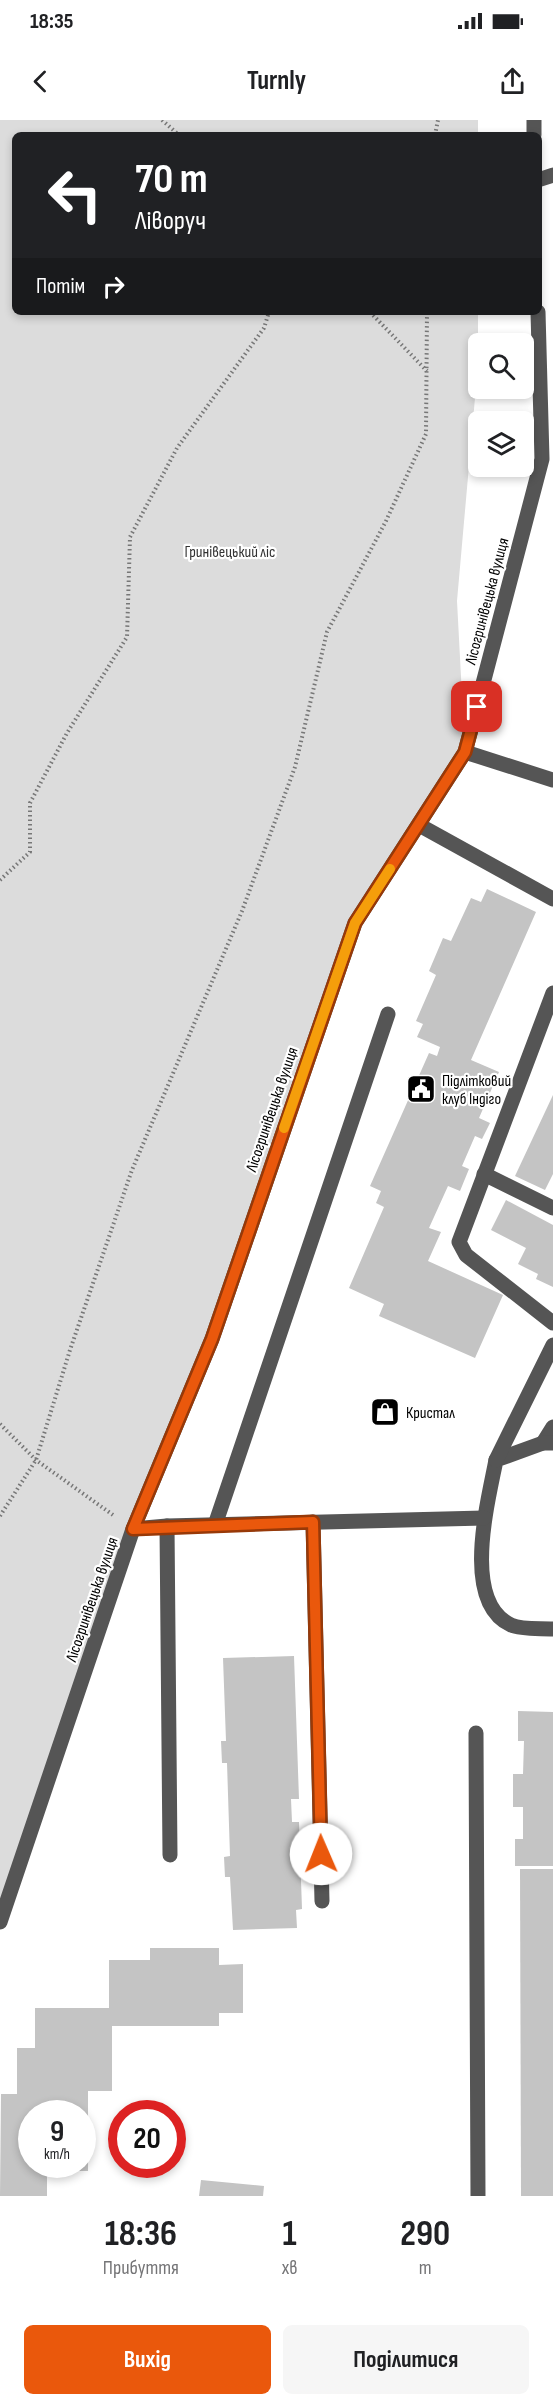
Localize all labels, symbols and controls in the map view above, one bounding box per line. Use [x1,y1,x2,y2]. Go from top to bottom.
text: 18:35 [30,8,73,35]
icon: back [24,65,57,98]
text: Turnly [247,65,306,97]
icon: share [496,65,529,98]
text: 70 m [135,154,208,205]
icon: left [36,156,114,234]
text: Ліворуч [135,205,206,237]
icon: right [97,270,130,303]
text: Потім [36,273,85,300]
map controls [468,333,534,477]
button: search [468,333,534,399]
button: layers [468,411,534,477]
street label: Лісогринівецька вулиця [461,536,514,668]
park label: Гринівецький ліс [185,543,275,562]
pin [451,681,502,732]
icon: arrive [460,690,493,723]
street label: Лісогринівецька вулиця [242,1045,303,1175]
place label: Підлітковий клуб Індіго [442,1072,511,1109]
public building icon: Підлітковий клуб Індіго [405,1073,437,1105]
shop icon: Кристал [369,1396,401,1428]
place label: Кристал [406,1404,455,1423]
street label: Лісогринівецька вулиця [62,1535,123,1665]
position arrow [289,1822,353,1886]
speed limit sign: 20 [108,2100,186,2178]
text: 9 [50,2114,64,2150]
text: km/h [44,2145,70,2164]
text: 18:36 [105,2213,177,2256]
text: 1 [283,2213,297,2256]
text: 290 [400,2213,450,2256]
text: Прибуття [103,2256,179,2280]
text: хв [282,2256,298,2280]
text: m [419,2256,432,2280]
button: Вихід [24,2325,271,2394]
button: Поділитися [283,2325,529,2394]

